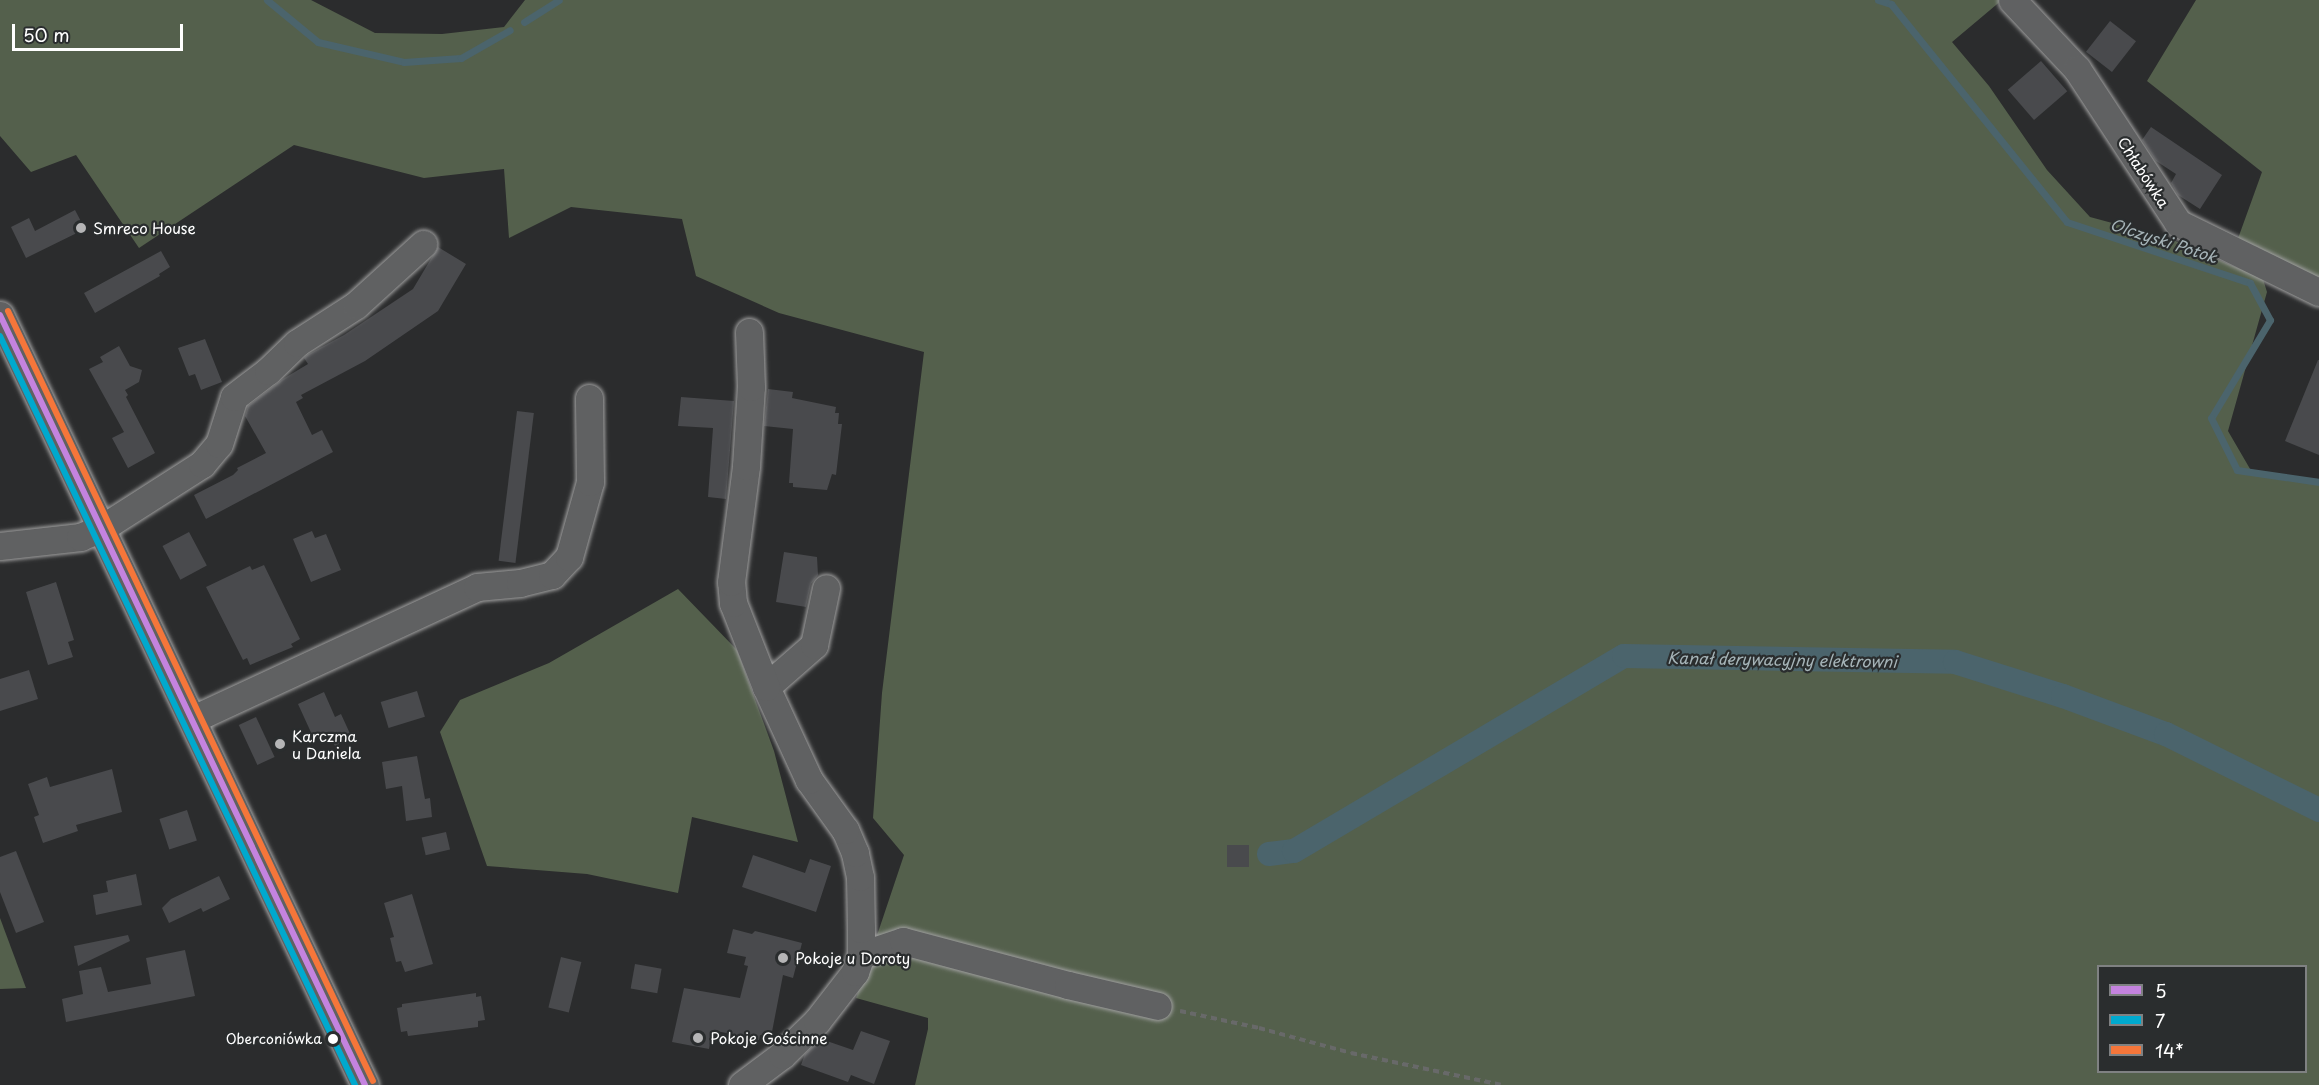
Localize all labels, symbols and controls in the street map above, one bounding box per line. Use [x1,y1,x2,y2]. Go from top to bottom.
scale bar [15,12,186,50]
text: 50 m [23,21,70,48]
street label: Chłabówka [2114,133,2174,211]
water label: Olczyski Potok [2107,213,2221,267]
place label: Smreco House [93,219,196,237]
marker: Smreco House [74,221,88,235]
water label: Kanał derywacyjny elektrowni [1668,647,1896,671]
place label: Karczma u Daniela [292,726,361,761]
marker: Karczma u Daniela [273,737,287,751]
place label: Pokoje u Doroty [795,949,910,967]
marker: Pokoje u Doroty [776,951,790,965]
legend [2097,965,2307,1073]
text: 5 [2155,977,2167,1004]
text: 7 [2155,1007,2165,1034]
place label: Pokoje Gościnne [710,1029,827,1047]
place label: Oberconiówka [226,1031,322,1047]
marker: Pokoje Gościnne [691,1031,705,1045]
marker: Oberconiówka [327,1033,339,1045]
text: 14* [2155,1037,2184,1064]

